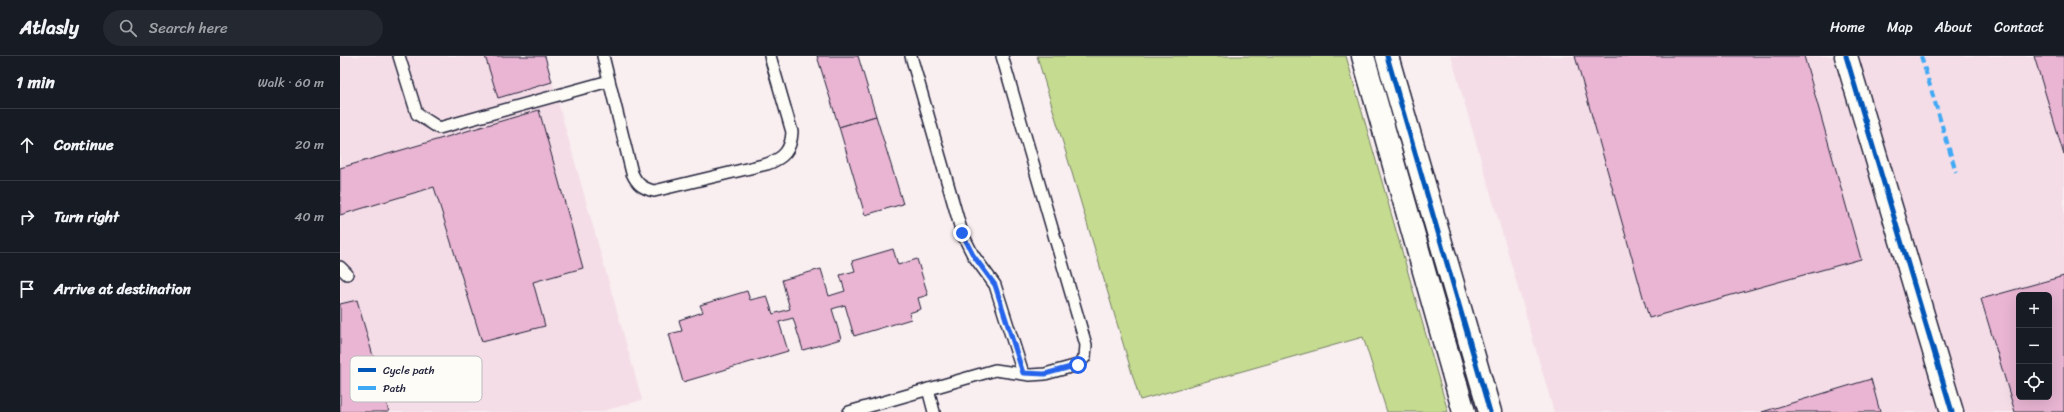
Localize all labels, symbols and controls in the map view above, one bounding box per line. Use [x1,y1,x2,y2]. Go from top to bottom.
search box [103,10,383,46]
text: Atlasly [20,11,79,44]
text: Search here [149,15,228,41]
text: Home [1830,15,1865,40]
text: Map [1887,15,1913,40]
text: About [1935,15,1972,40]
text: Contact [1994,15,2044,40]
icon: search [117,17,139,39]
text: 1 min [16,67,55,97]
text: Walk · 60 m [258,71,324,94]
text: Continue [54,132,114,158]
text: 20 m [295,133,324,156]
icon: ahead [16,134,38,156]
text: Turn right [54,204,119,230]
text: 40 m [294,205,324,228]
icon: right [16,206,38,228]
route end [953,224,971,242]
text: Arrive at destination [54,276,191,302]
icon: arrive [16,278,38,300]
map controls [2016,292,2052,400]
button: + [2016,292,2052,328]
button: − [2016,328,2052,364]
legend [350,356,482,402]
route start [1069,356,1087,374]
text: Cycle path [383,361,435,380]
button: locate [2016,364,2052,400]
text: Path [383,379,406,398]

